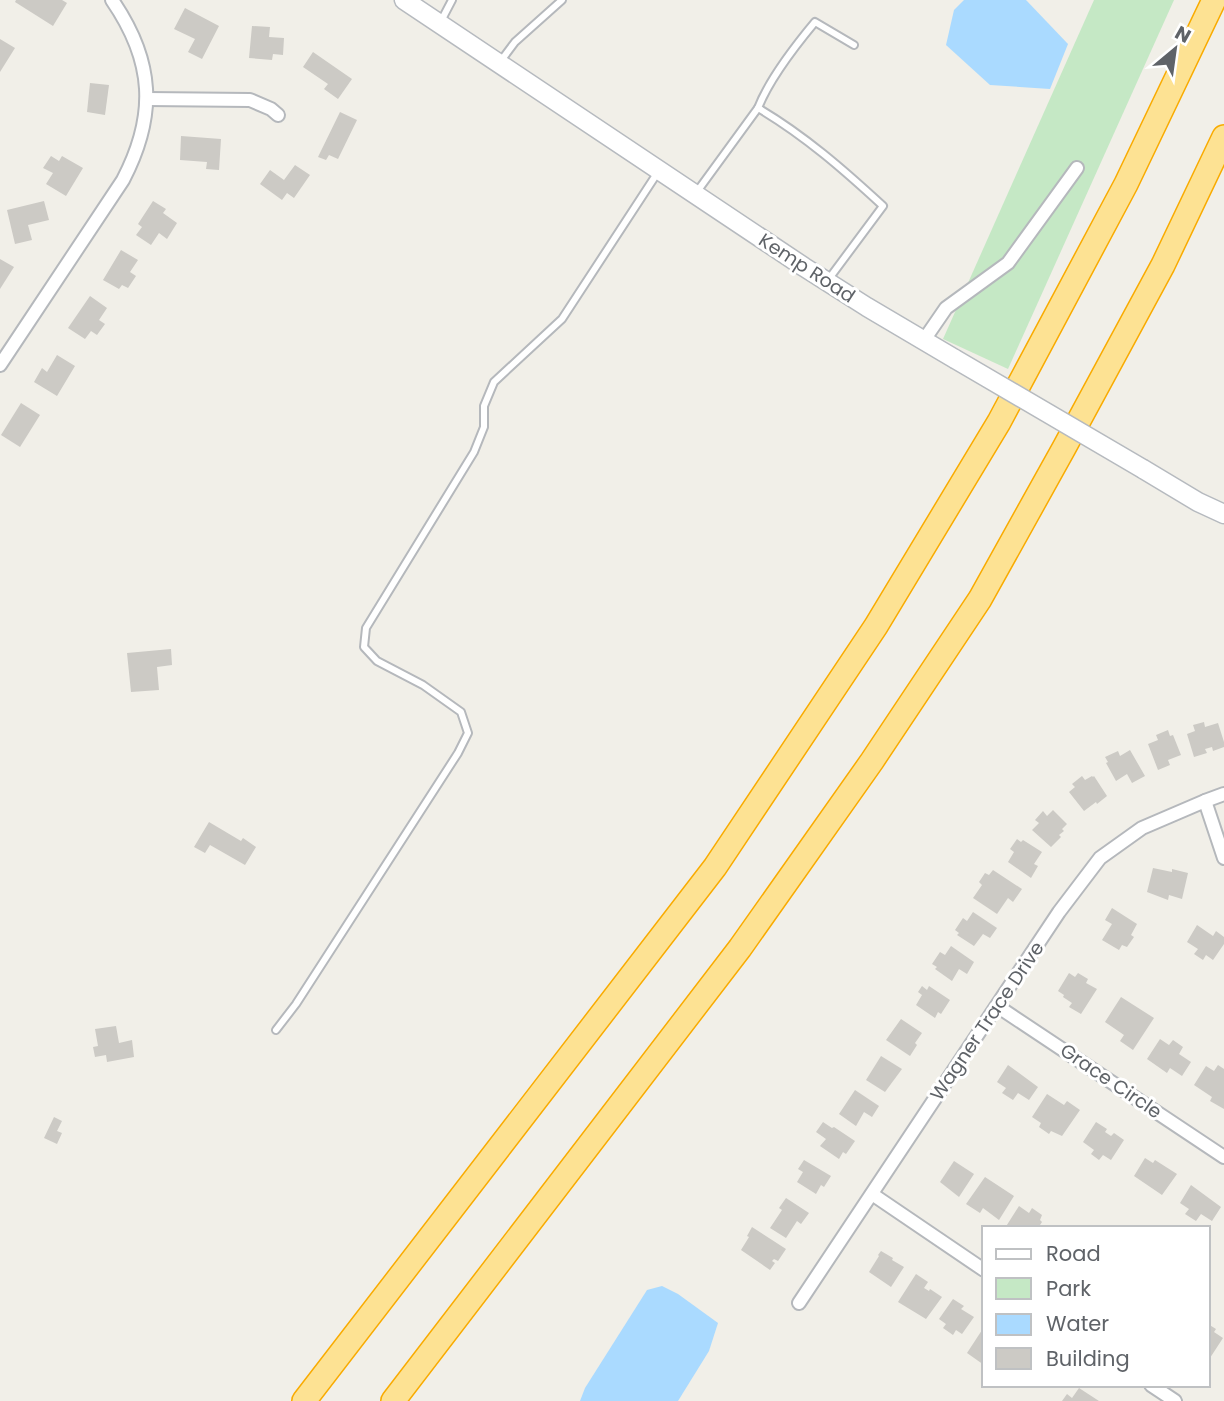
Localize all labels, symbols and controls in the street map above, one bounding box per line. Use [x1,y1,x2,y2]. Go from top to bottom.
north arrow [1140,14,1210,84]
text: N [1170,19,1196,50]
street label: Kemp Road [753,227,861,309]
street label: Wagner Trace Drive [924,936,1050,1106]
street label: Grace Circle [1055,1037,1167,1125]
legend [982,1226,1210,1387]
text: Road [1046,1239,1101,1268]
text: Park [1046,1274,1091,1303]
text: Water [1046,1309,1109,1338]
text: Building [1046,1344,1130,1373]

